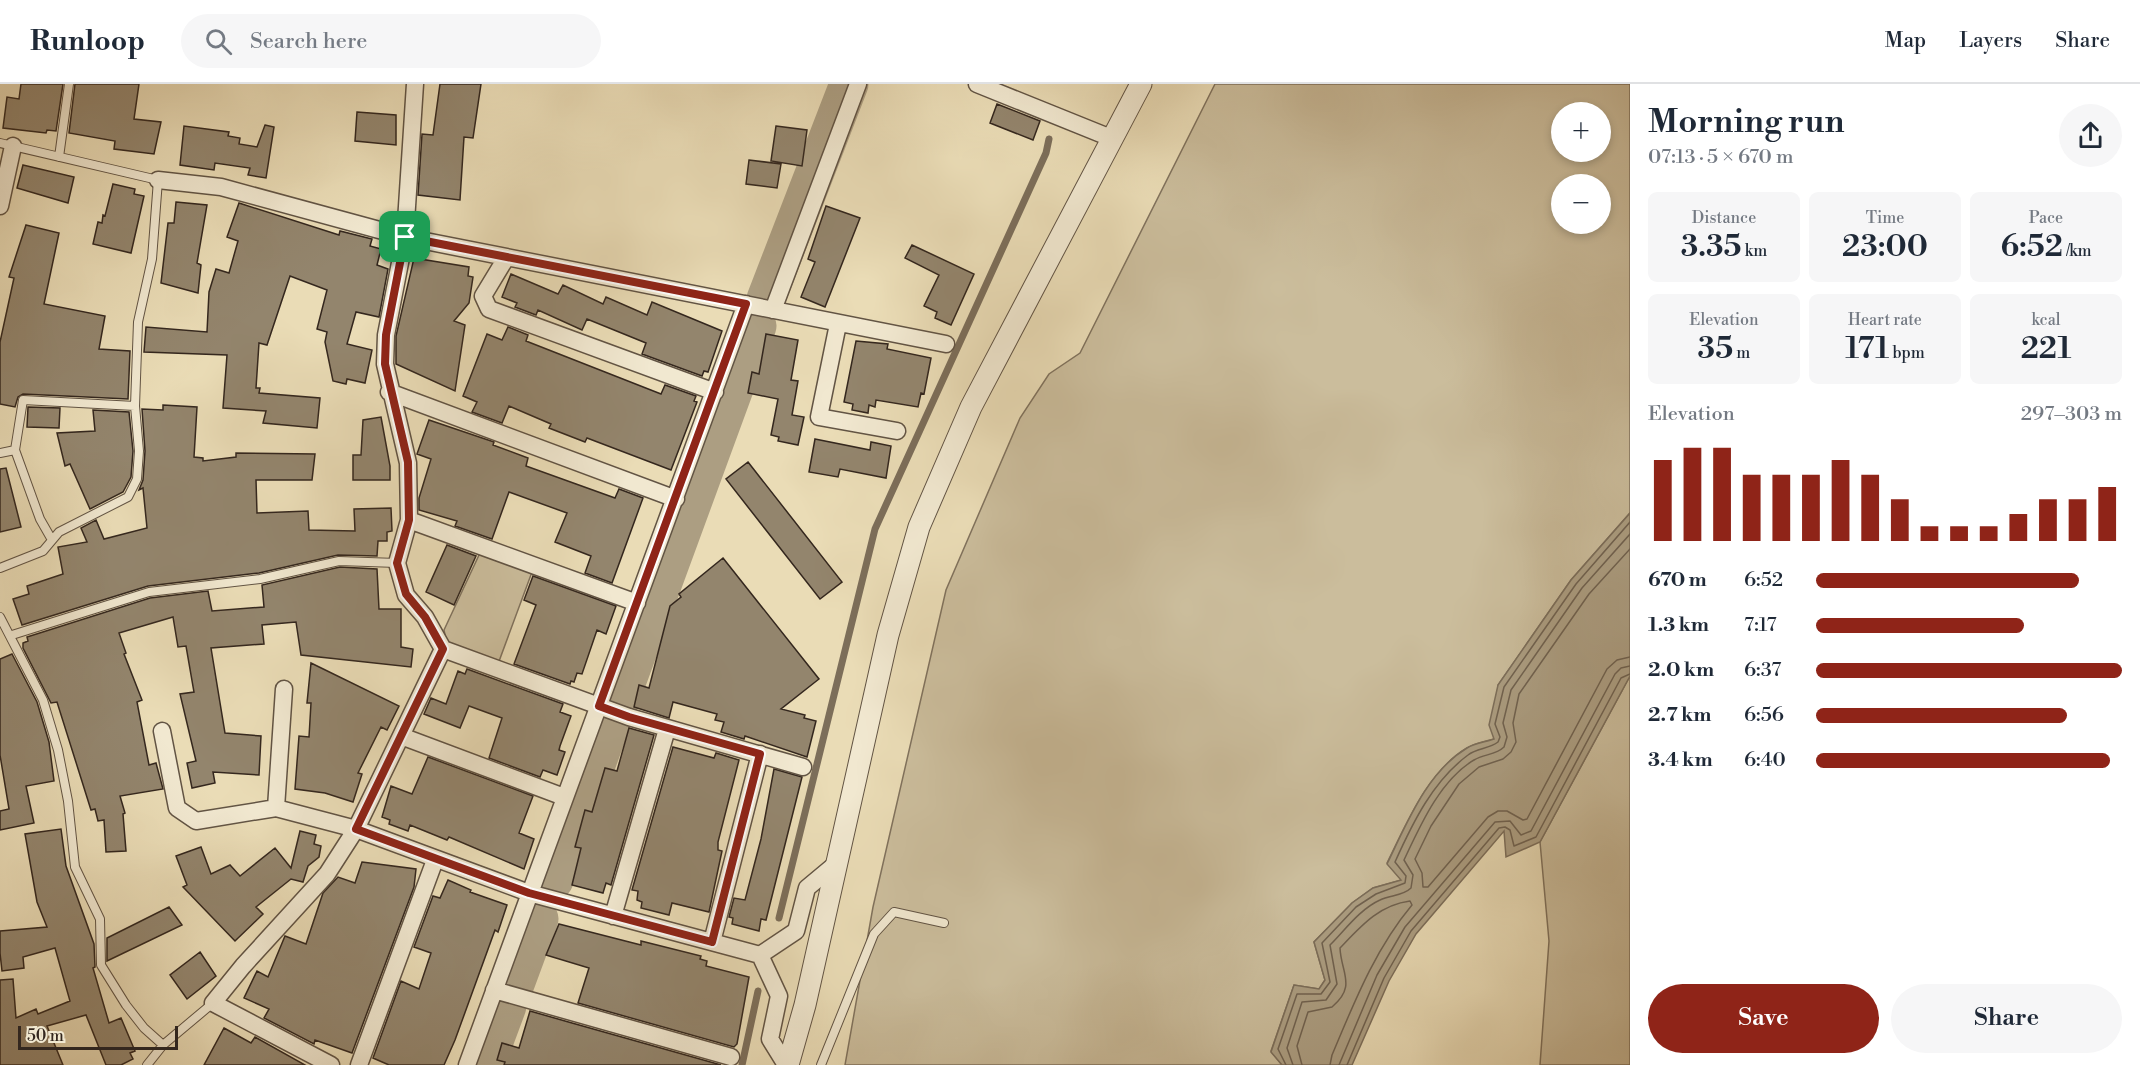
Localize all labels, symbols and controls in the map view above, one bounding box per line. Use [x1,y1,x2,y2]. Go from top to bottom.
search box [181,14,601,68]
text: Runloop [30,24,145,59]
icon: search [202,25,235,58]
text: Search here [250,28,367,55]
text: Map [1885,28,1926,54]
text: Layers [1959,28,2022,54]
text: Share [2055,28,2110,54]
map controls [1551,102,1611,234]
button: + [1551,102,1611,162]
text: Morning run [1648,102,1845,143]
button: share [2059,104,2122,167]
text: 07:13 · 5 × 670 m [1648,145,1793,170]
button: − [1551,174,1611,234]
text: Distance [1692,208,1756,228]
text: Time [1866,208,1904,228]
text: Pace [2029,208,2063,228]
pin [379,211,430,262]
icon: arrive [388,220,421,253]
text: 3.35 [1681,228,1742,266]
text: 23:00 [1842,228,1928,266]
text: 6:52 [2000,228,2063,266]
text: km [1742,241,1767,261]
text: /km [2063,241,2092,261]
text: Elevation [1689,310,1759,330]
text: Heart rate [1848,310,1922,330]
text: kcal [2031,310,2061,330]
text: 35 [1698,330,1733,368]
text: 171 [1845,330,1889,368]
text: 221 [2021,330,2071,368]
text: m [1733,343,1750,363]
text: bpm [1889,343,1925,363]
text: Elevation [1648,402,1735,427]
text: 297–303 m [2021,402,2122,427]
text: 670 m [1648,568,1707,593]
text: 6:52 [1744,568,1783,593]
text: 1.3 km [1648,613,1709,638]
text: 7:17 [1744,613,1777,638]
text: 2.0 km [1648,658,1714,683]
text: 6:37 [1744,658,1781,683]
text: 2.7 km [1648,703,1712,728]
text: 6:56 [1744,703,1784,728]
text: 3.4 km [1648,748,1713,773]
text: 6:40 [1744,748,1786,773]
button: Save [1648,984,1879,1053]
button: Share [1891,984,2122,1053]
scale bar [18,1023,178,1050]
text: 50 m [27,1026,64,1046]

